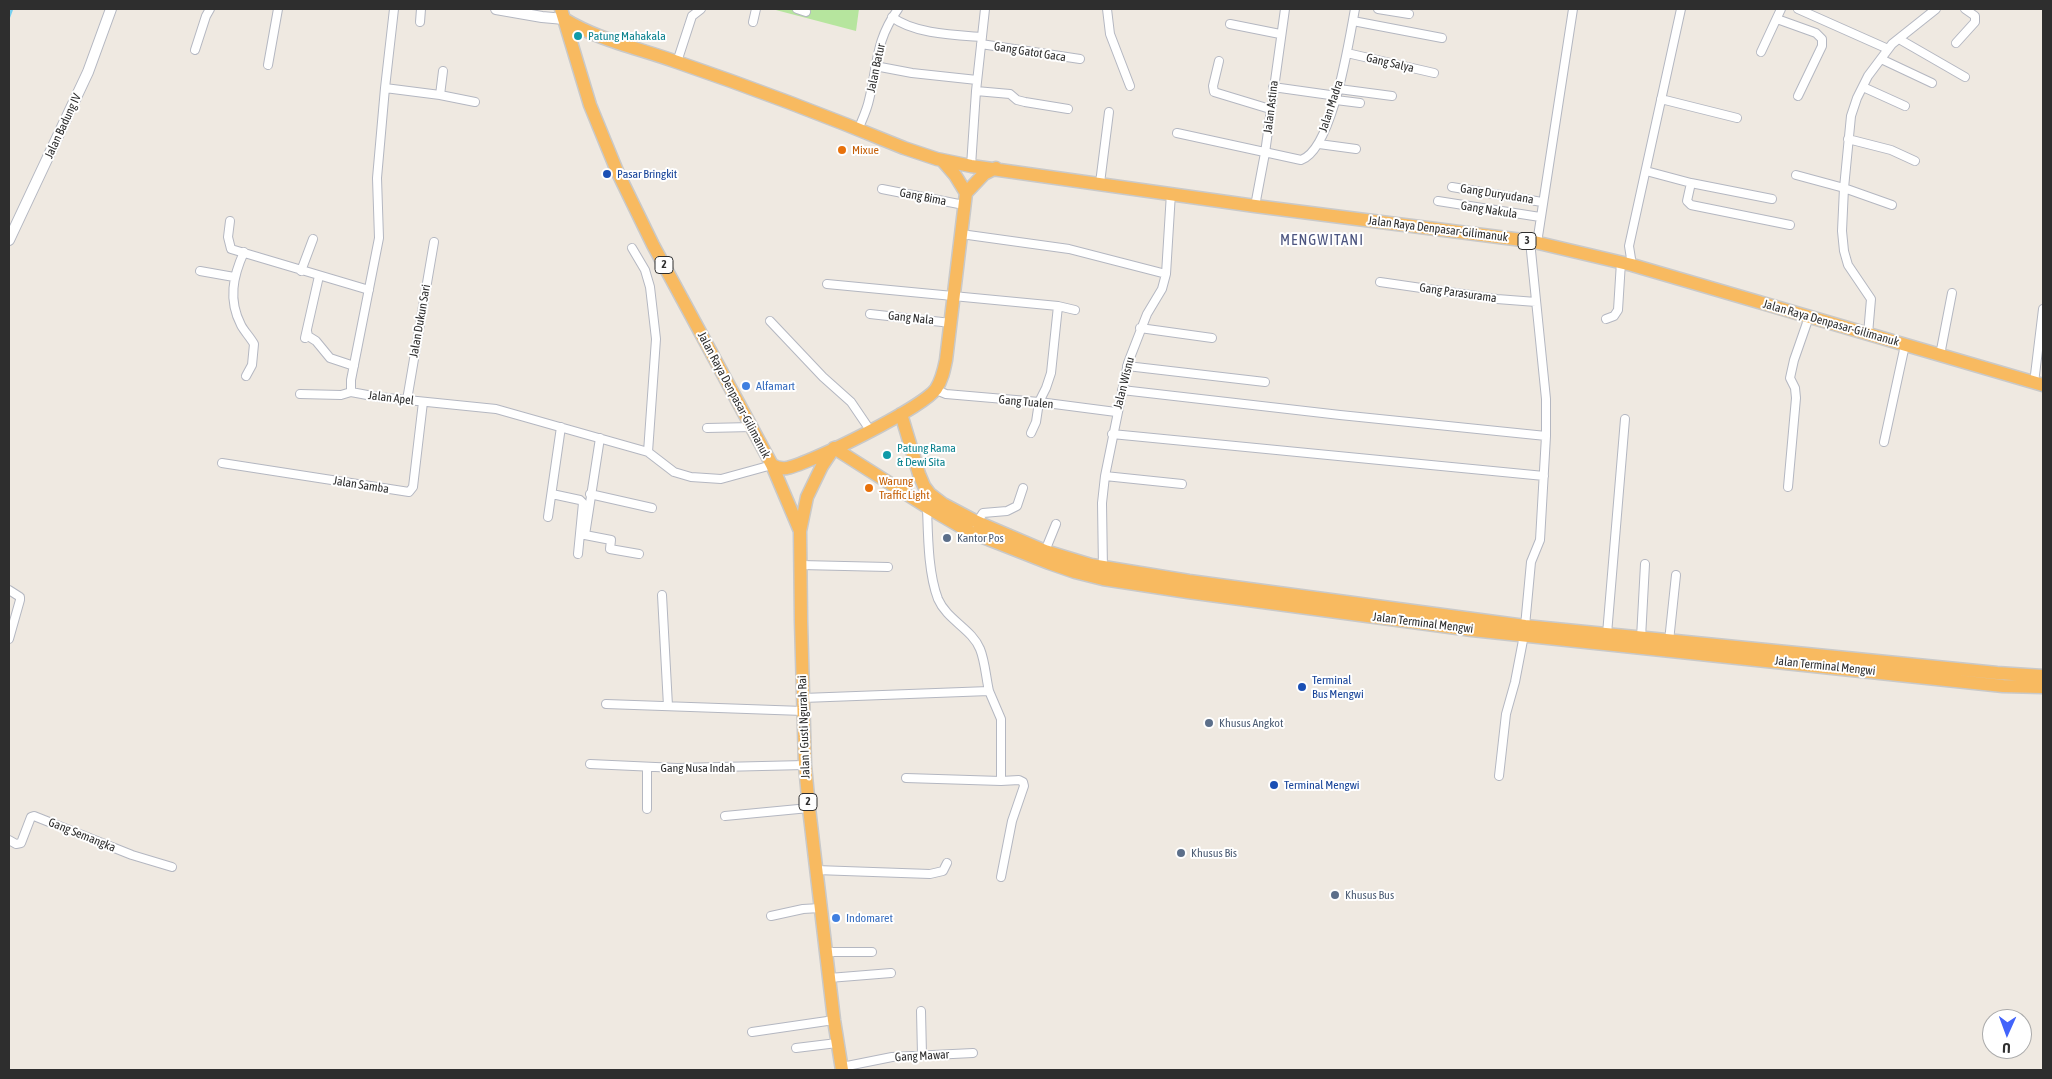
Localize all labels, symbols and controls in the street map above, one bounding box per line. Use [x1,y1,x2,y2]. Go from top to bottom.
place label: Patung Mahakala [588,29,666,43]
marker: Patung Mahakala [572,30,584,42]
street label: Gang Gatot Gaca [993,39,1067,65]
street label: Jalan Batur [864,42,888,94]
street label: Gang Salya [1365,51,1415,75]
street label: Jalan Madra [1316,78,1346,134]
street label: Jalan Astina [1261,80,1281,134]
street label: Jalan Badung IV [42,91,84,161]
place label: Mixue [852,143,879,157]
marker: Mixue [836,144,848,156]
place label: Pasar Bringkit [617,167,677,181]
marker: Pasar Bringkit [601,168,613,180]
street label: Gang Duryudana [1459,181,1535,207]
street label: Gang Bima [898,185,948,209]
street label: Gang Nakula [1460,198,1518,222]
street label: Jalan Raya Denpasar-Gilimanuk [1367,213,1509,245]
district label: MENGWITANI [1279,231,1365,249]
road number: 3 [1518,232,1536,250]
road number: 2 [655,256,673,274]
street label: Gang Parasurama [1418,280,1498,306]
street label: Jalan Dukun Sari [407,283,433,359]
street label: Jalan Raya Denpasar-Gilimanuk [1761,297,1901,349]
street label: Gang Nala [887,308,935,328]
street label: Jalan Raya Denpasar-Gilimanuk [695,329,773,461]
street label: Jalan Wisnu [1111,356,1137,410]
place label: Alfamart [756,379,795,393]
marker: Alfamart [740,380,752,392]
street label: Jalan Apel [367,388,415,408]
street label: Gang Tualen [998,392,1054,412]
place label: Patung Rama & Dewi Sita [897,441,956,469]
marker: Patung Rama & Dewi Sita [881,449,893,461]
street label: Jalan Samba [332,473,390,497]
place label: Warung Traffic Light [879,474,930,502]
marker: Warung Traffic Light [863,482,875,494]
place label: Kantor Pos [957,531,1004,545]
marker: Kantor Pos [941,532,953,544]
street label: Jalan Terminal Mengwi [1372,610,1474,636]
street label: Jalan Terminal Mengwi [1774,654,1876,678]
place label: Terminal Bus Mengwi [1312,673,1364,701]
street label: Jalan I Gusti Ngurah Rai [795,675,813,779]
marker: Terminal Bus Mengwi [1296,681,1308,693]
place label: Khusus Angkot [1219,716,1283,730]
marker: Khusus Angkot [1203,717,1215,729]
street label: Gang Nusa Indah [661,761,735,775]
place label: Terminal Mengwi [1284,778,1360,792]
marker: Terminal Mengwi [1268,779,1280,791]
road number: 2 [799,794,817,810]
street label: Gang Semangka [46,815,118,855]
place label: Khusus Bis [1191,846,1237,860]
marker: Khusus Bis [1175,847,1187,859]
place label: Khusus Bus [1345,888,1394,902]
marker: Khusus Bus [1329,889,1341,901]
place label: Indomaret [846,911,893,925]
marker: Indomaret [830,912,842,924]
north arrow [1982,1009,2032,1059]
text: U [2002,1040,2011,1056]
street label: Gang Mawar [894,1047,950,1065]

